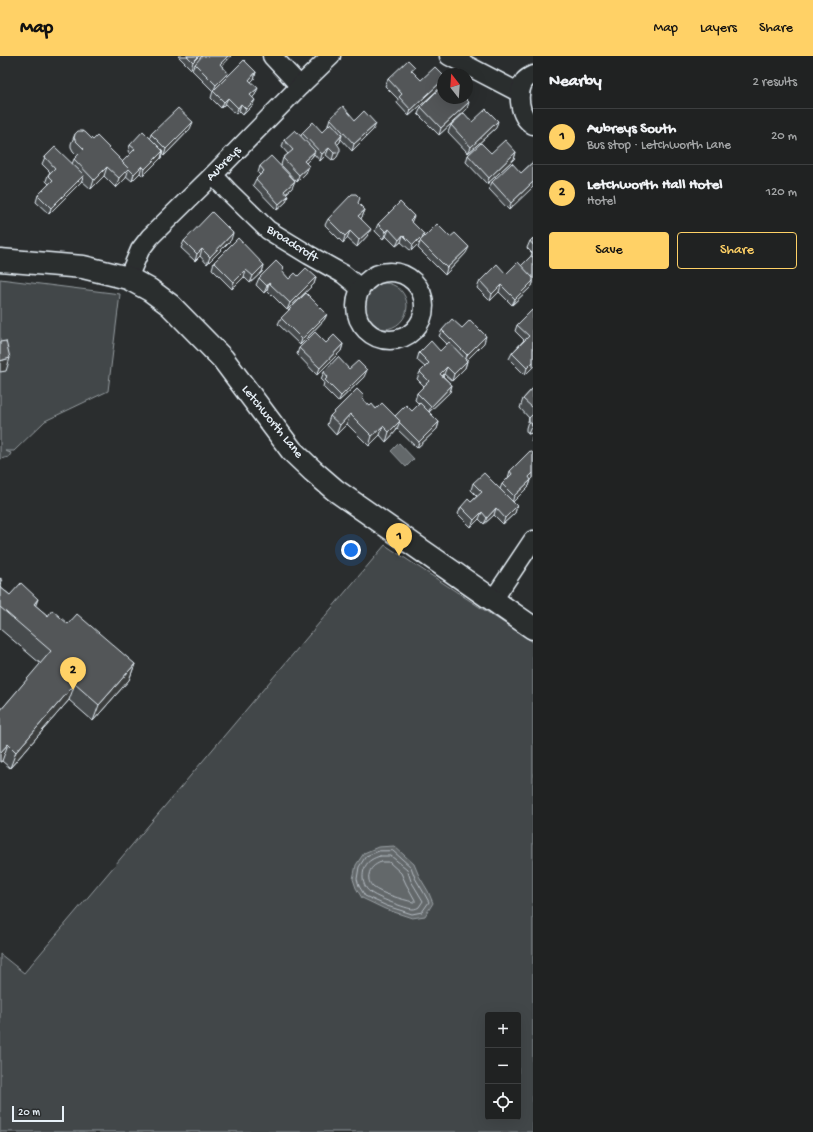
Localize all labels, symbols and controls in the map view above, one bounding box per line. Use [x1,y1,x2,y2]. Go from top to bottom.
text: Map [20,17,53,40]
text: Map [654,20,678,37]
text: Layers [700,20,737,37]
text: Share [759,20,793,37]
north arrow [437,68,473,104]
text: Nearby [549,72,602,92]
text: 2 results [752,75,797,90]
text: Aubreys South [587,120,676,138]
text: 1 [559,129,565,144]
text: 20 m [771,129,797,144]
text: Bus stop · Letchworth Lane [587,138,731,153]
street label: Aubreys [204,142,245,185]
text: Letchworth Hall Hotel [587,176,723,194]
text: 2 [559,185,565,200]
text: 120 m [766,185,797,200]
text: Hotel [587,194,616,209]
street label: Broadcroft [263,222,322,267]
button: Save [549,232,669,269]
button: Share [677,232,797,269]
street label: Letchworth Lane [238,382,306,462]
pin: 1 [386,523,412,556]
your location [341,540,361,560]
pin: 2 [60,657,86,690]
map controls [485,1012,521,1120]
button: + [485,1012,521,1048]
button: − [485,1048,521,1084]
button: locate [485,1084,521,1120]
scale bar [12,1104,64,1123]
text: 20 m [18,1107,40,1119]

